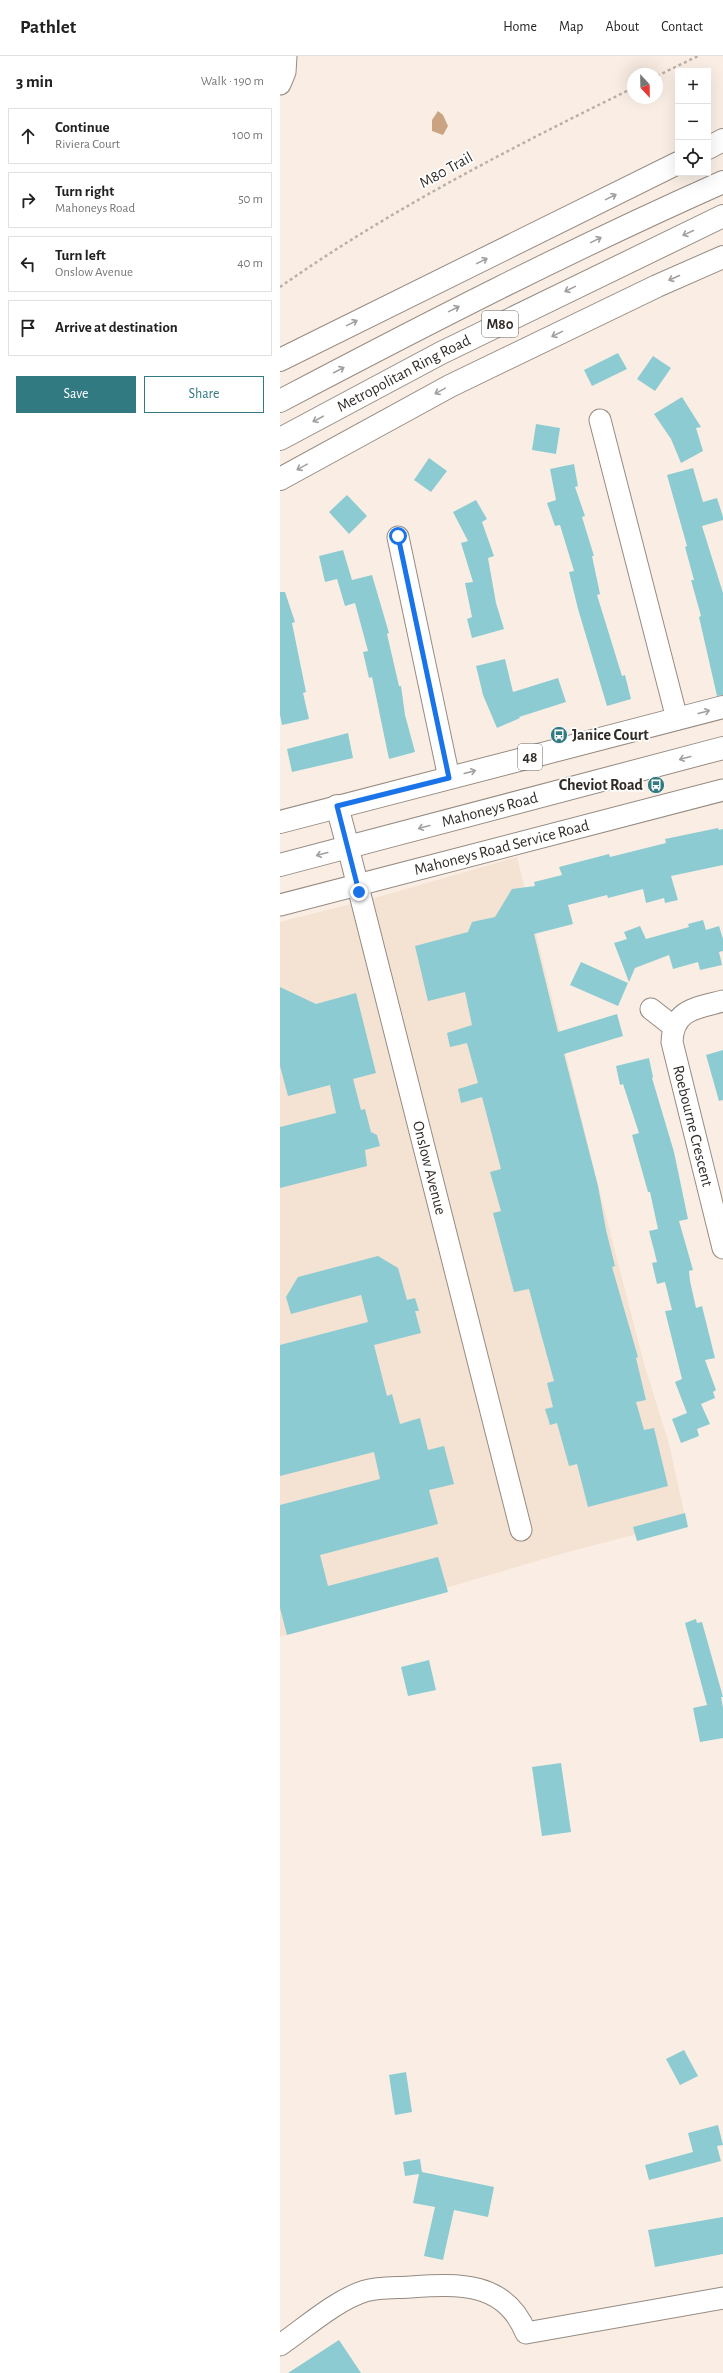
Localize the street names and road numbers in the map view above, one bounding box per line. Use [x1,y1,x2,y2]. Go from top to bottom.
street label: M80 Trail [417,149,475,191]
road number: M80 [482,311,518,337]
street label: Metropolitan Ring Road [334,332,473,415]
road number: 48 [518,744,542,770]
street label: Mahoneys Road [440,789,540,830]
street label: Mahoneys Road Service Road [412,817,591,878]
street label: Roebourne Crescent [670,1064,716,1188]
street label: Onslow Avenue [410,1119,449,1216]

